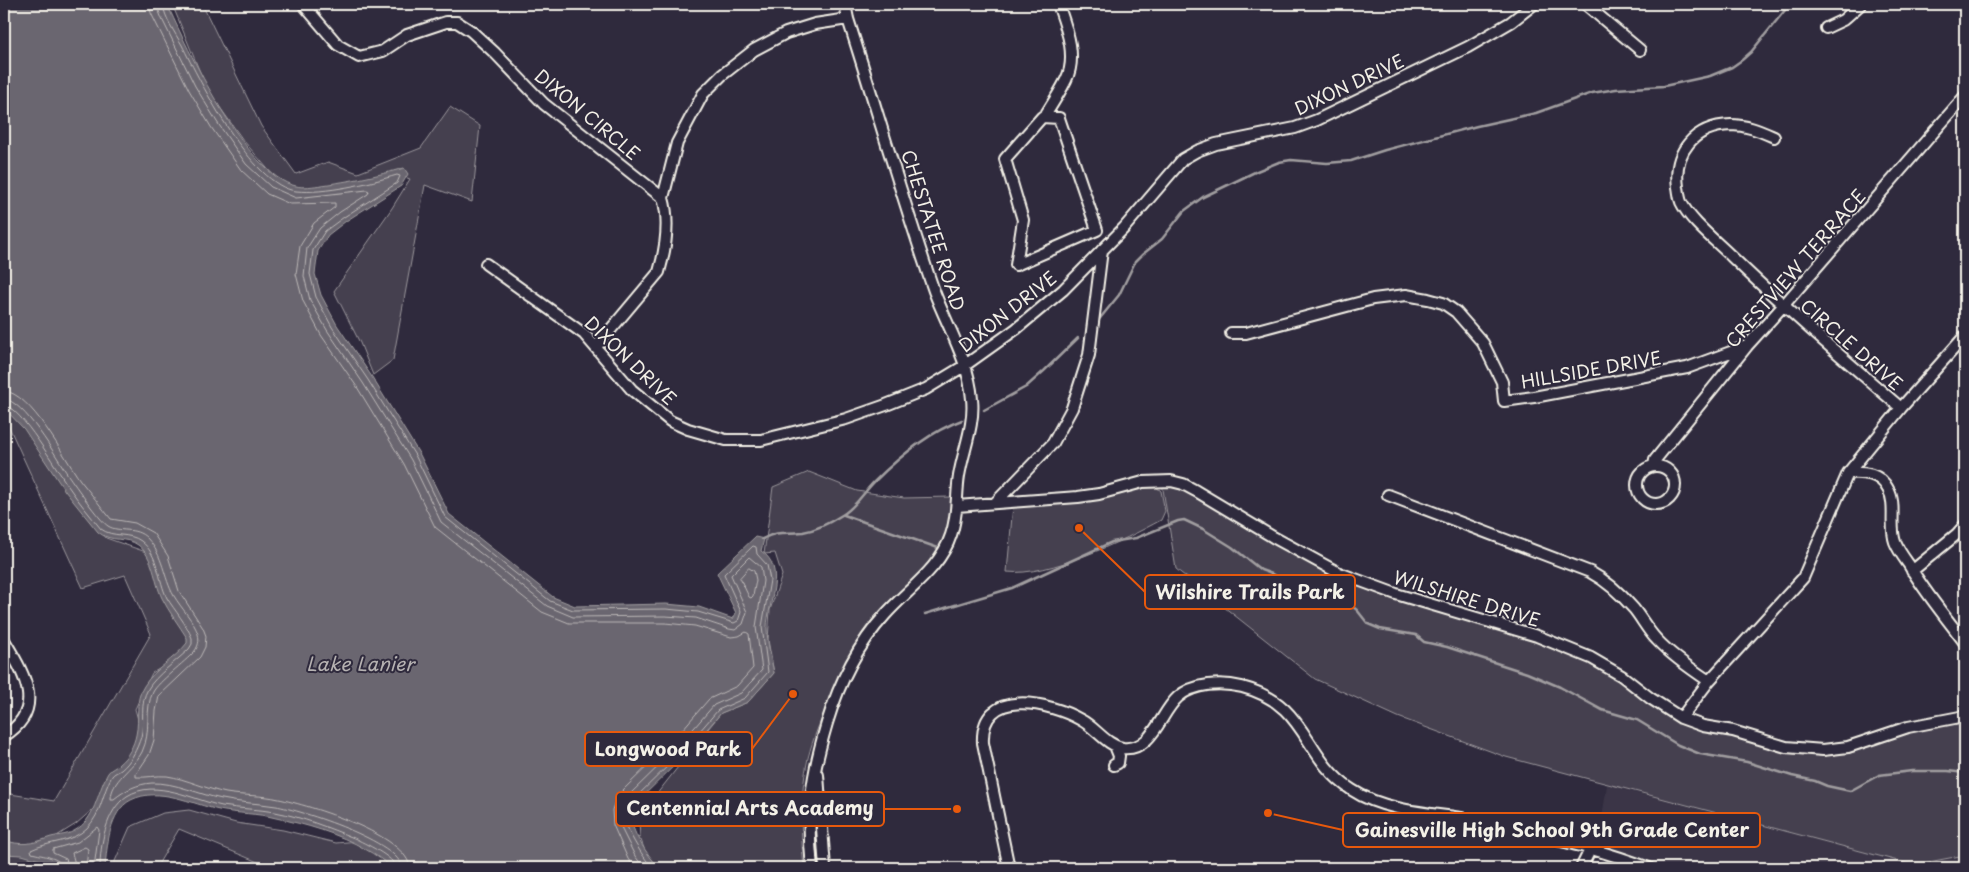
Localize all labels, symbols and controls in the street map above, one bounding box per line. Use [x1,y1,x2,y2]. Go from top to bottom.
street label: DIXON DRIVE [1290,47,1408,121]
street label: DIXON CIRCLE [529,62,647,166]
street label: CHESTATEE ROAD [895,146,973,314]
street label: CRESTVIEW TERRACE [1718,183,1872,353]
street label: DIXON DRIVE [952,264,1062,358]
street label: CIRCLE DRIVE [1795,292,1909,396]
street label: DIXON DRIVE [579,309,683,411]
street label: HILLSIDE DRIVE [1518,343,1664,395]
street label: WILSHIRE DRIVE [1390,563,1544,633]
callout: Wilshire Trails Park [1145,575,1355,609]
text: Wilshire Trails Park [1155,577,1345,605]
water label: Lake Lanier [306,649,416,677]
callout: Longwood Park [585,732,752,766]
text: Longwood Park [595,734,742,762]
callout: Centennial Arts Academy [616,792,884,826]
text: Centennial Arts Academy [626,793,874,821]
callout: Gainesville High School 9th Grade Center [1343,813,1760,847]
text: Gainesville High School 9th Grade Center [1355,815,1749,843]

